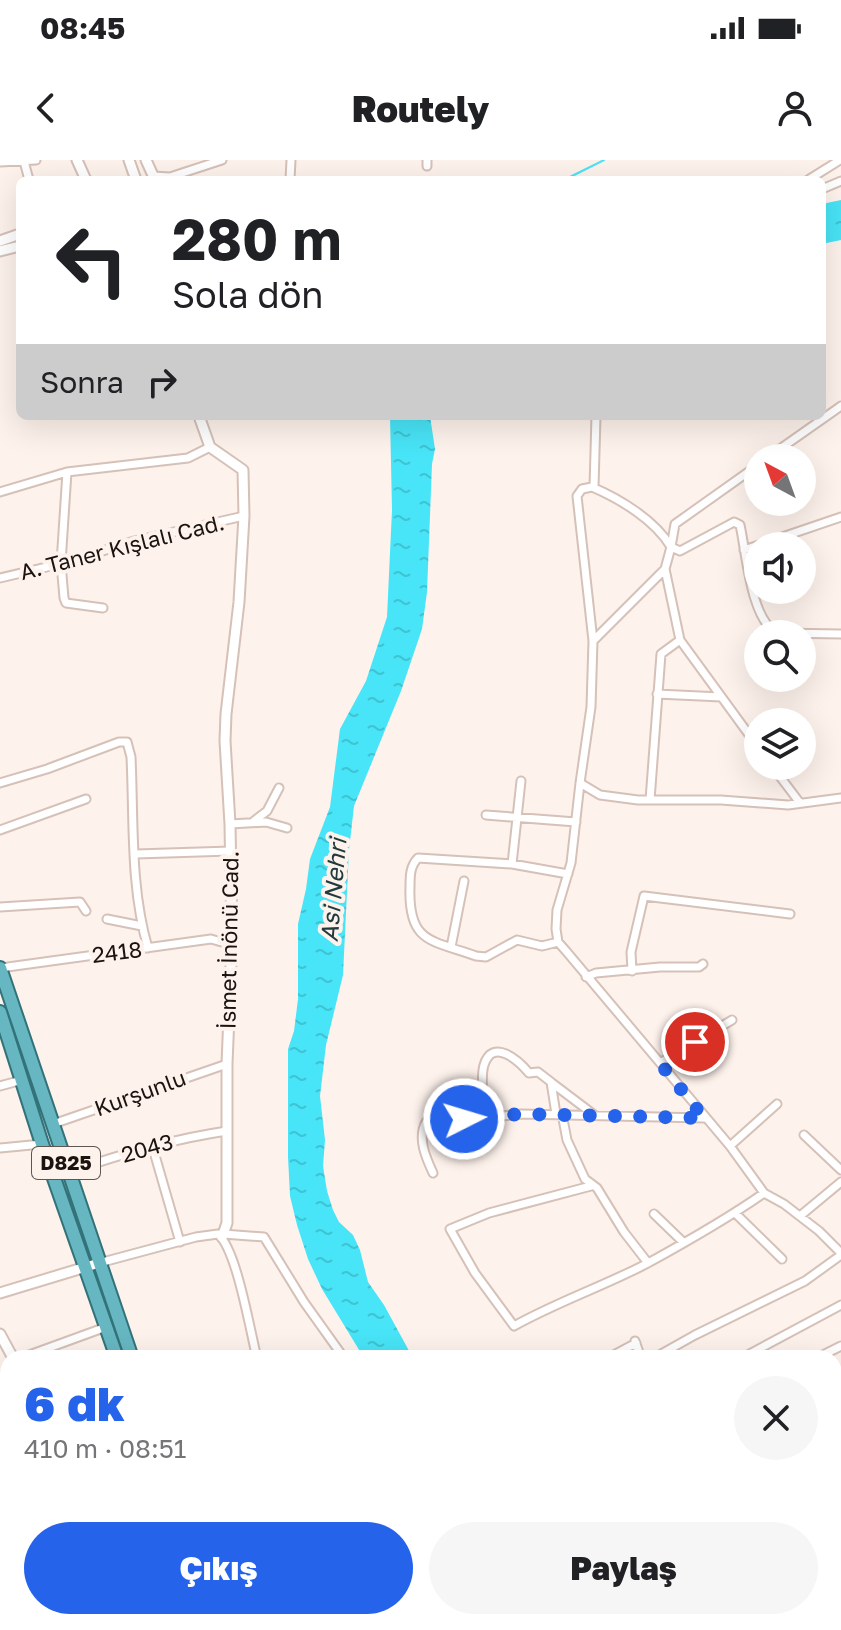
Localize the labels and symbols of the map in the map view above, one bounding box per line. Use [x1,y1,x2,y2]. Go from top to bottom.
north arrow [744,444,816,516]
street label: A. Taner Kışlalı Cad. [17,508,227,585]
water label: Asi Nehri [314,834,352,943]
street label: İsmet İnönü Cad. [213,850,244,1030]
street label: 2418 [90,935,144,968]
pin [661,1008,729,1076]
street label: Kurşunlu [90,1064,189,1122]
position arrow [422,1077,506,1161]
street label: 2043 [118,1127,176,1168]
road number: D825 [32,1147,100,1179]

